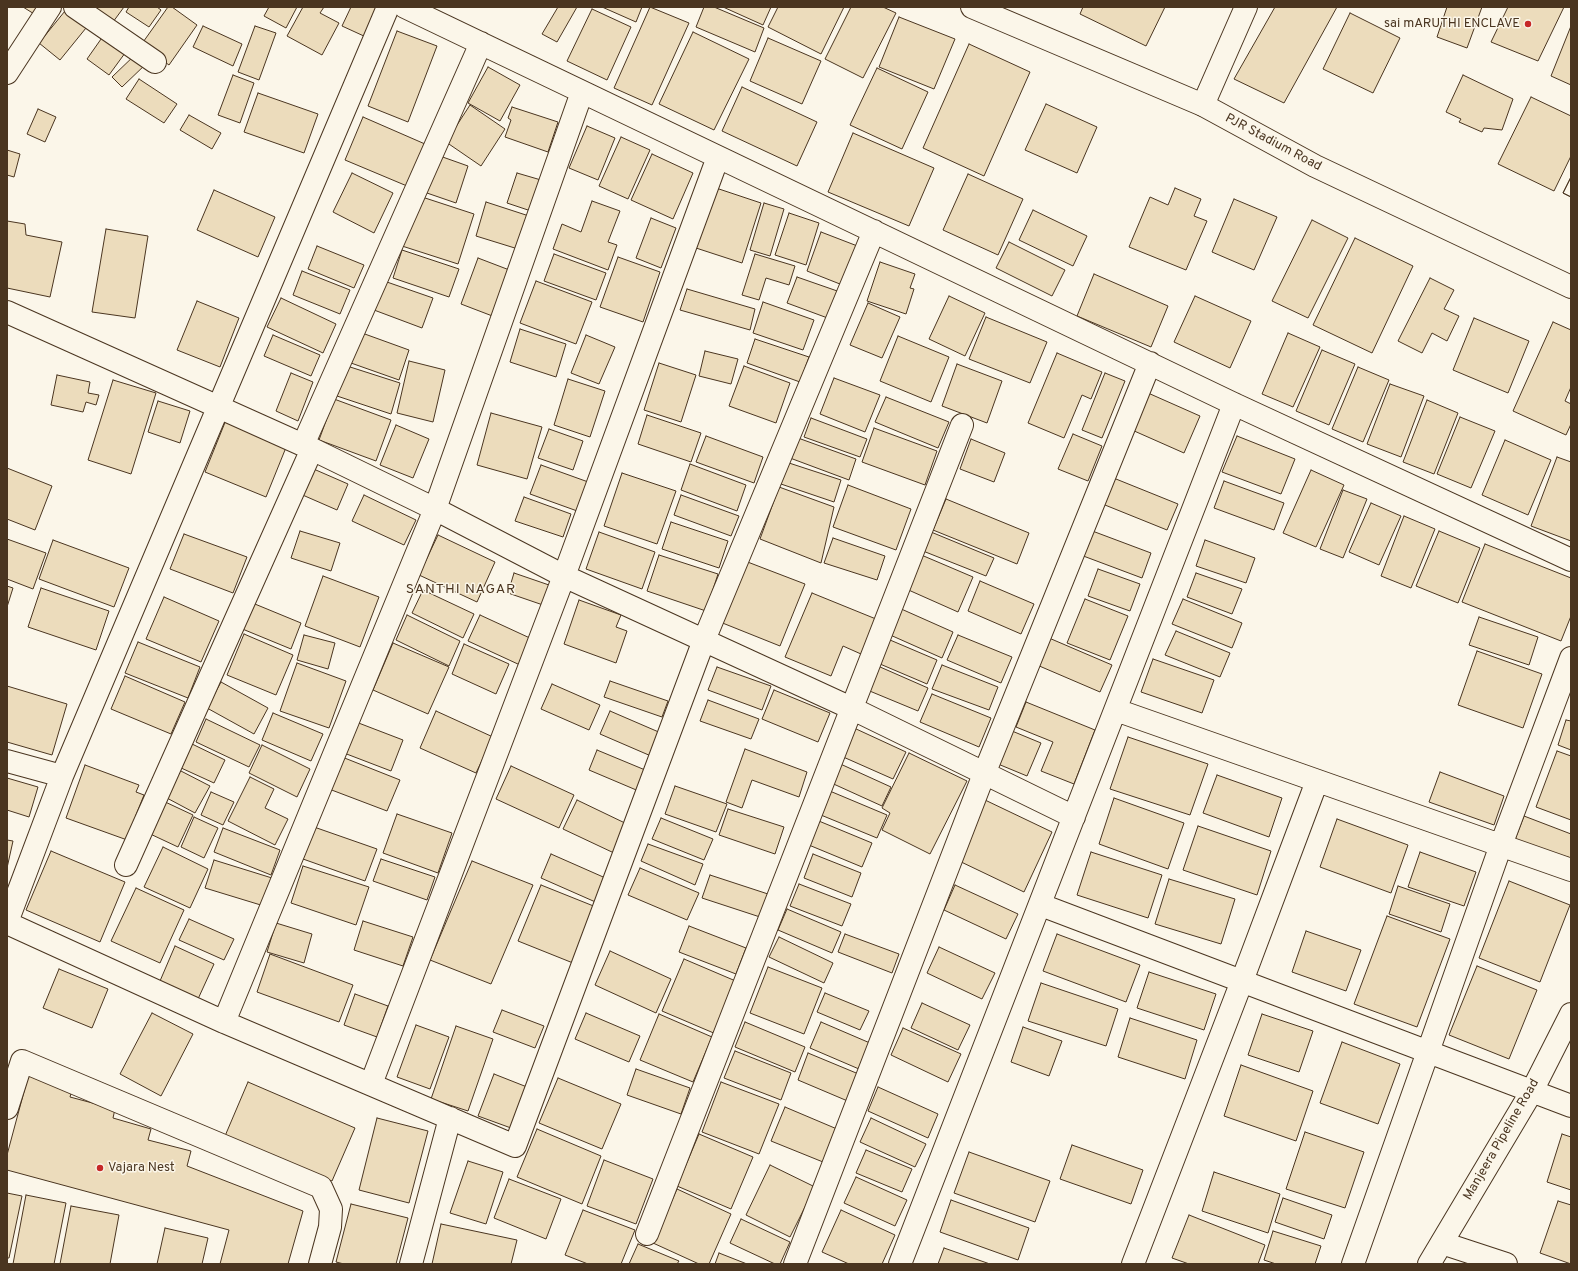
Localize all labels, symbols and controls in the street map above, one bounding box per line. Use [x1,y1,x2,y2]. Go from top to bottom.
place label: sai mARUTHI ENCLAVE [1384,16,1520,32]
marker: sai mARUTHI ENCLAVE [1523,19,1533,29]
street label: PJR Stadium Road [1222,111,1324,175]
district label: SANTHI NAGAR [406,582,516,598]
street label: Manjeera Pipeline Road [1461,1077,1543,1203]
place label: Vajara Nest [108,1160,175,1176]
marker: Vajara Nest [95,1163,105,1173]

